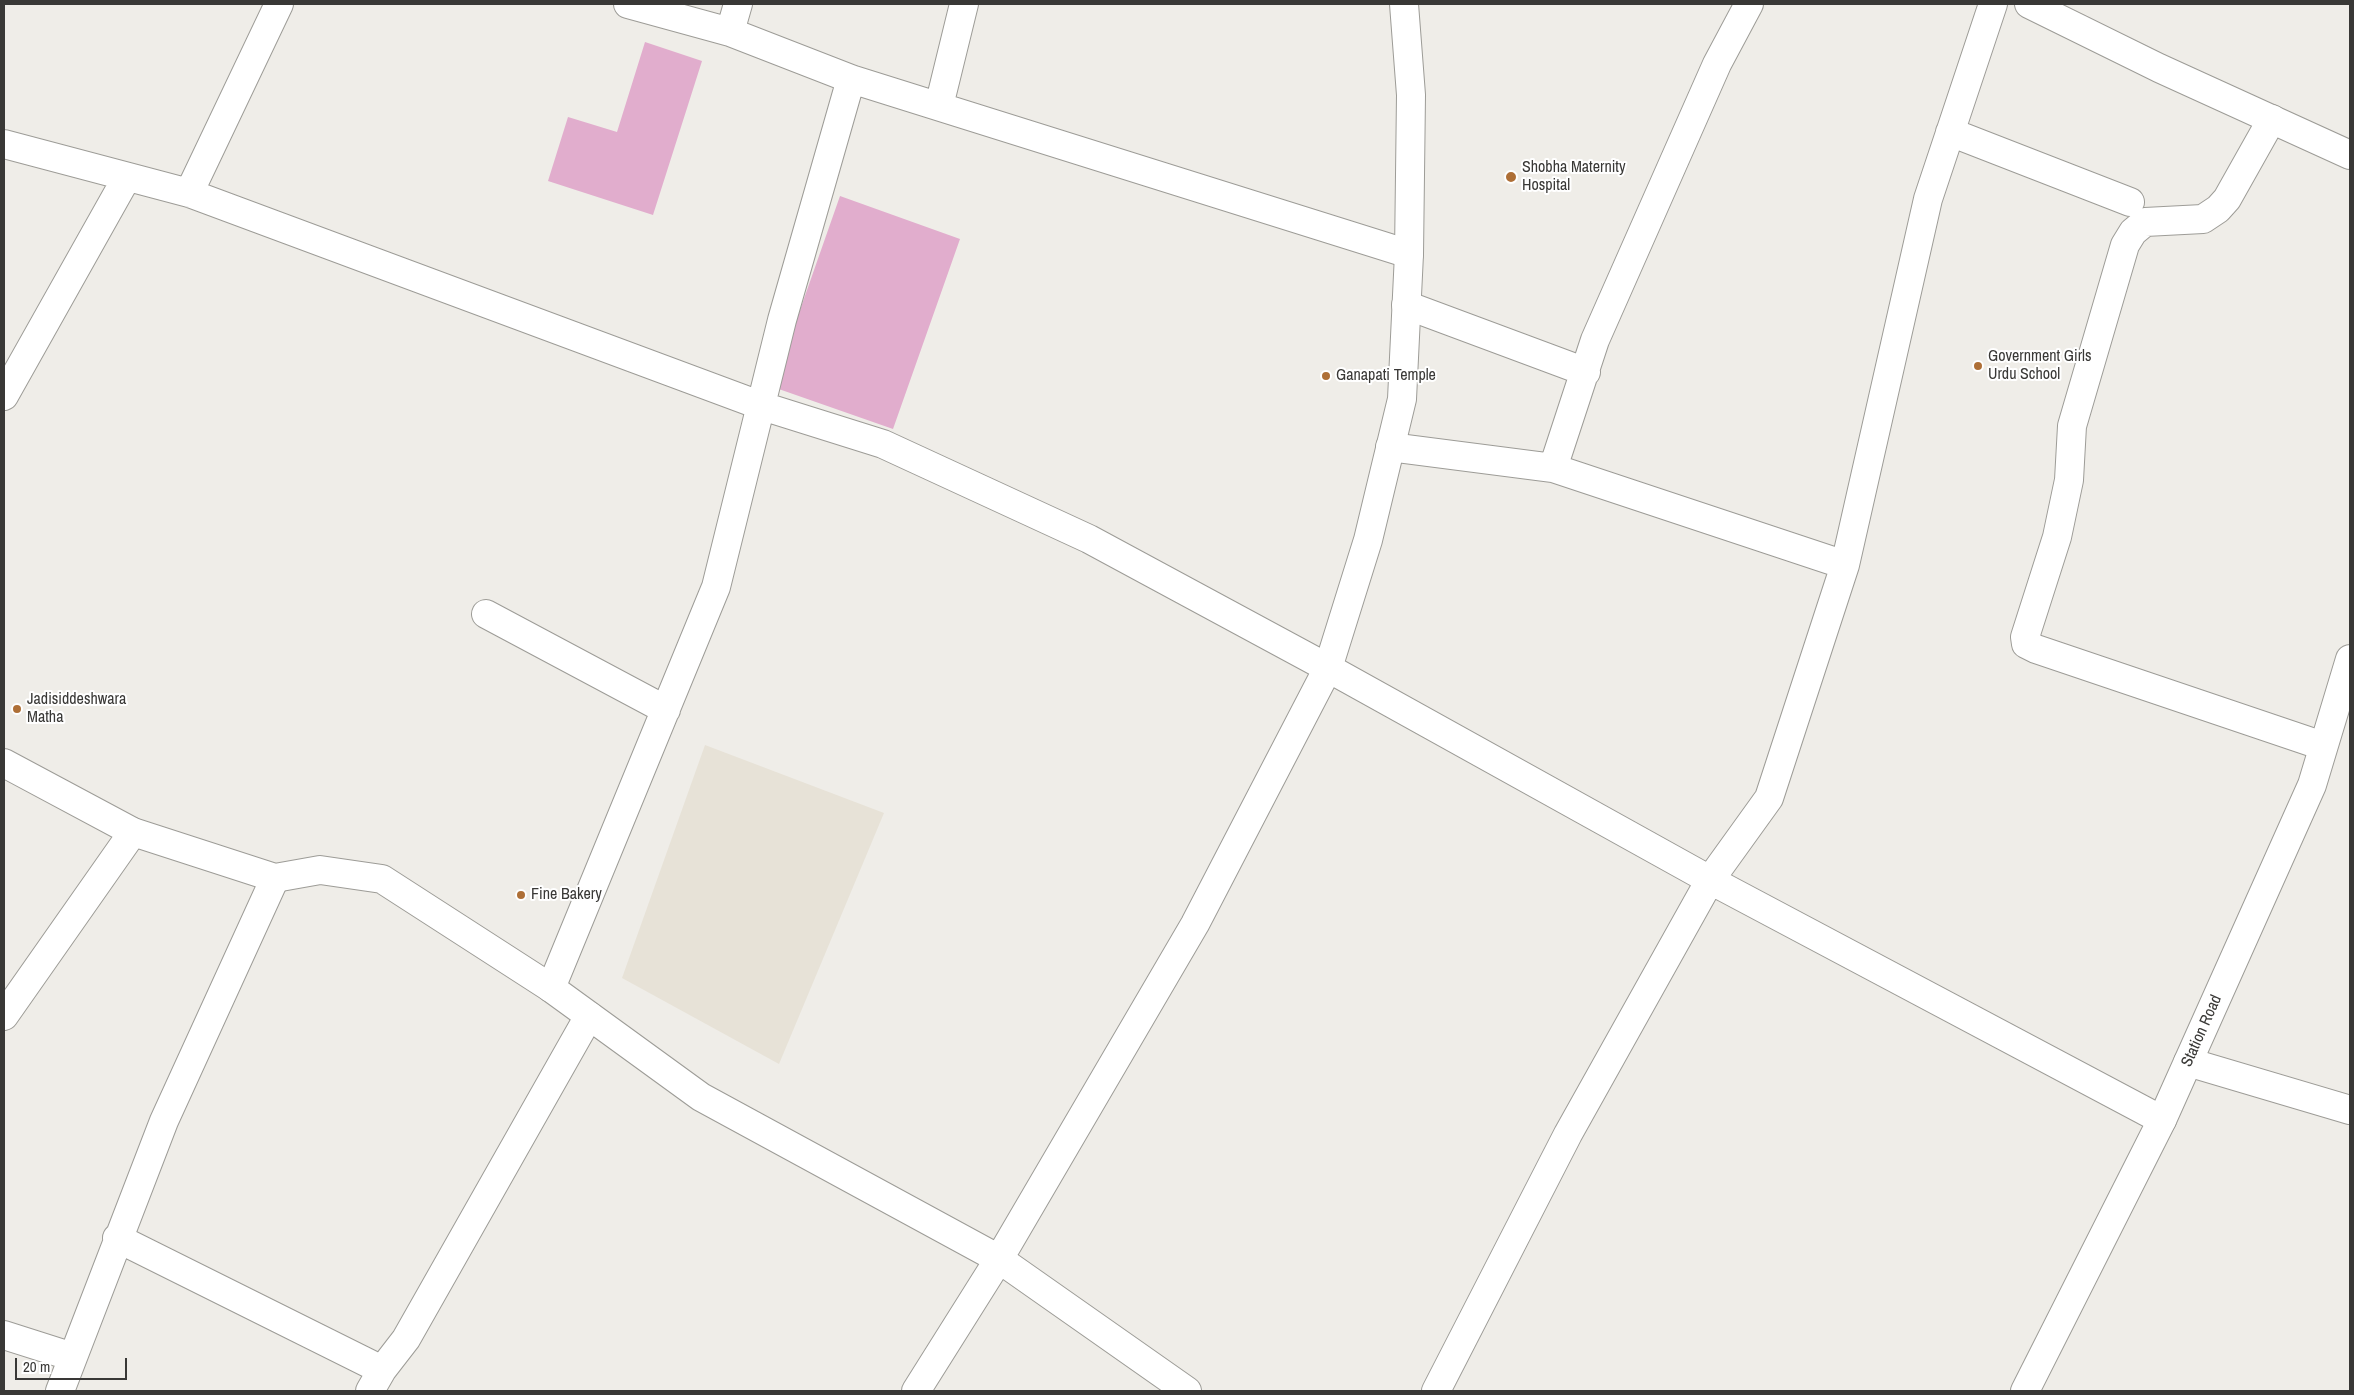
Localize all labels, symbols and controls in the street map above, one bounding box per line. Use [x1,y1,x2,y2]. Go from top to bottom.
place label: Shobha Maternity Hospital [1522,158,1626,196]
marker: Shobha Maternity Hospital [1504,170,1518,184]
place label: Government Girls Urdu School [1988,347,2092,385]
marker: Government Girls Urdu School [1972,360,1984,372]
place label: Ganapati Temple [1336,366,1436,386]
marker: Ganapati Temple [1320,370,1332,382]
place label: Jadisiddeshwara Matha [27,690,126,728]
marker: Jadisiddeshwara Matha [11,703,23,715]
place label: Fine Bakery [531,885,602,905]
marker: Fine Bakery [515,889,527,901]
street label: Station Road [2178,992,2226,1070]
scale bar [18,1348,130,1380]
text: 20 m [23,1356,50,1377]

